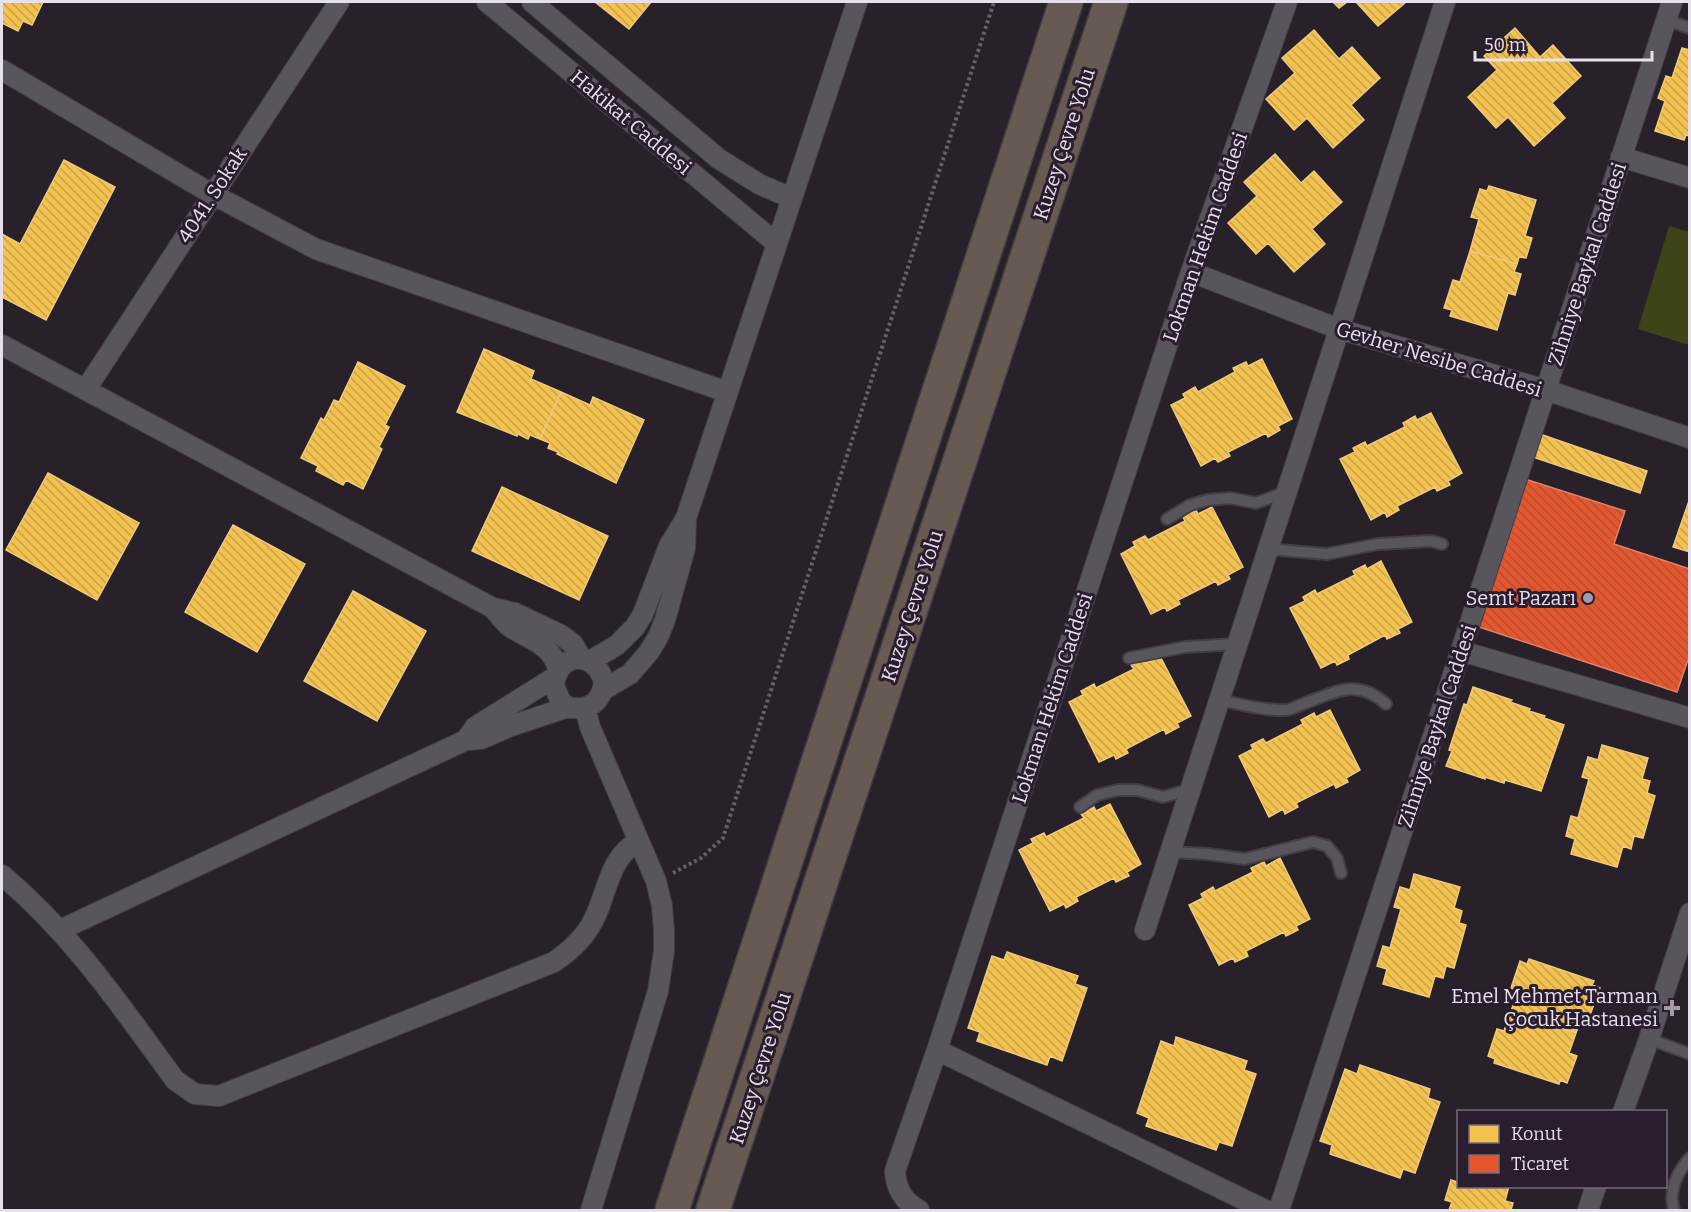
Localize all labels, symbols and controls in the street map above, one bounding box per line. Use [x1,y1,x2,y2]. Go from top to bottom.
scale bar [1475,24,1652,62]
text: 50 m [1484,34,1526,56]
street label: Hakikat Caddesi [566,65,696,179]
street label: Kuzey Çevre Yolu [1028,65,1100,223]
street label: Lokman Hekim Caddesi [1158,129,1252,345]
street label: 4041. Sokak [172,142,252,247]
street label: Zihniye Baykal Caddesi [1543,159,1631,369]
street label: Gevher Nesibe Caddesi [1333,316,1545,402]
street label: Kuzey Çevre Yolu [876,527,948,685]
place label: Semt Pazarı [1466,586,1576,610]
street label: Lokman Hekim Caddesi [1007,590,1097,806]
marker: Semt Pazarı [1581,591,1595,605]
street label: Zihniye Baykal Caddesi [1393,621,1481,831]
place label: Emel Mehmet Tarman Çocuk Hastanesi [1451,984,1658,1031]
street label: Kuzey Çevre Yolu [724,989,796,1147]
marker: Emel Mehmet Tarman Çocuk Hastanesi [1663,999,1681,1017]
legend [1457,1110,1667,1188]
text: Konut [1511,1123,1563,1145]
text: Ticaret [1511,1153,1570,1175]

